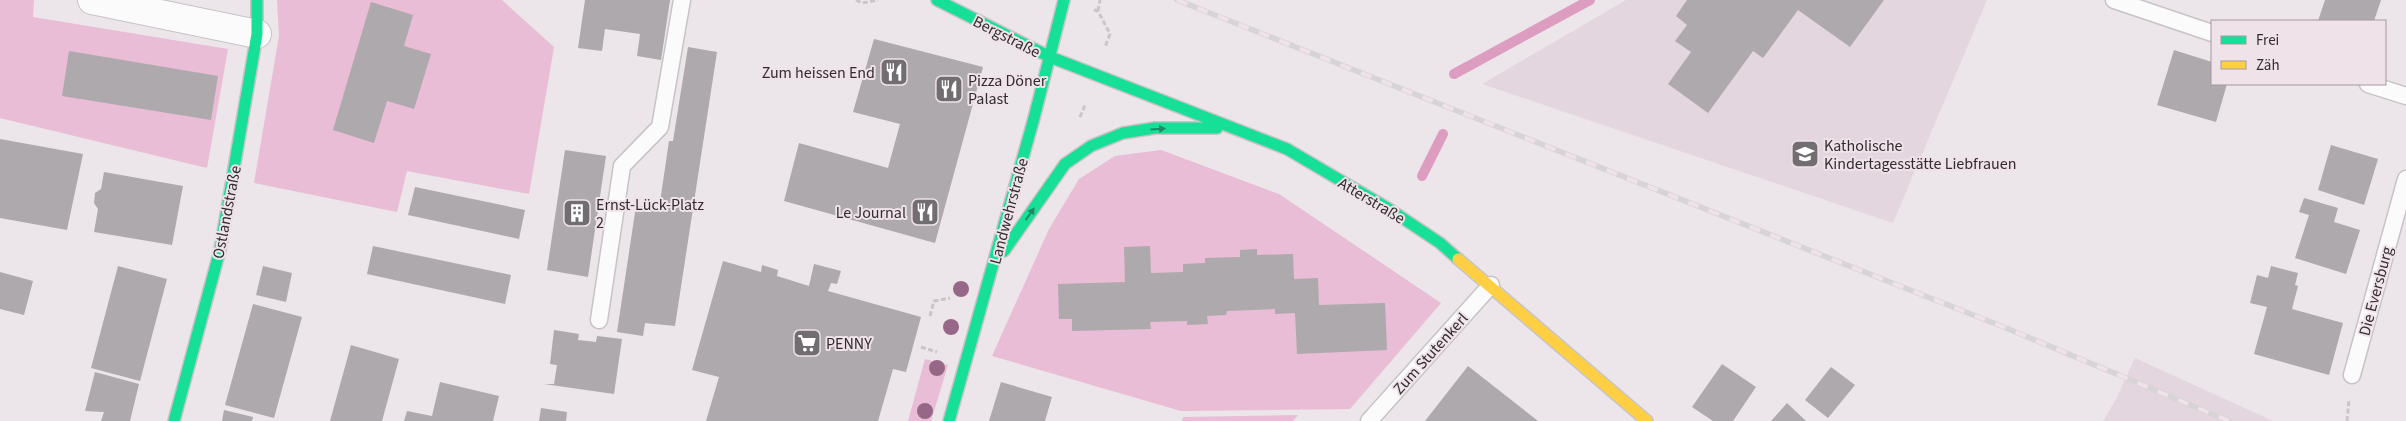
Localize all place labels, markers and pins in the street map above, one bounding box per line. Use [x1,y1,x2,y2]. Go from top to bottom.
restaurant icon: Zum heissen End [879,57,909,87]
place label: Zum heissen End [762,62,875,84]
place label: Pizza Döner Palast [968,70,1047,110]
restaurant icon: Pizza Döner Palast [934,74,964,104]
place label: Katholische Kindertagesstätte Liebfrauen [1824,135,2016,175]
school or university icon: Katholische Kindertagesstätte Liebfrauen [1790,139,1820,169]
place label: Ernst-Lück-Platz 2 [596,194,704,234]
restaurant icon: Le Journal [910,197,940,227]
building icon: Ernst-Lück-Platz 2 [562,198,592,228]
place label: Le Journal [836,202,906,224]
supermarket icon: PENNY [792,328,822,358]
place label: PENNY [826,333,872,355]

